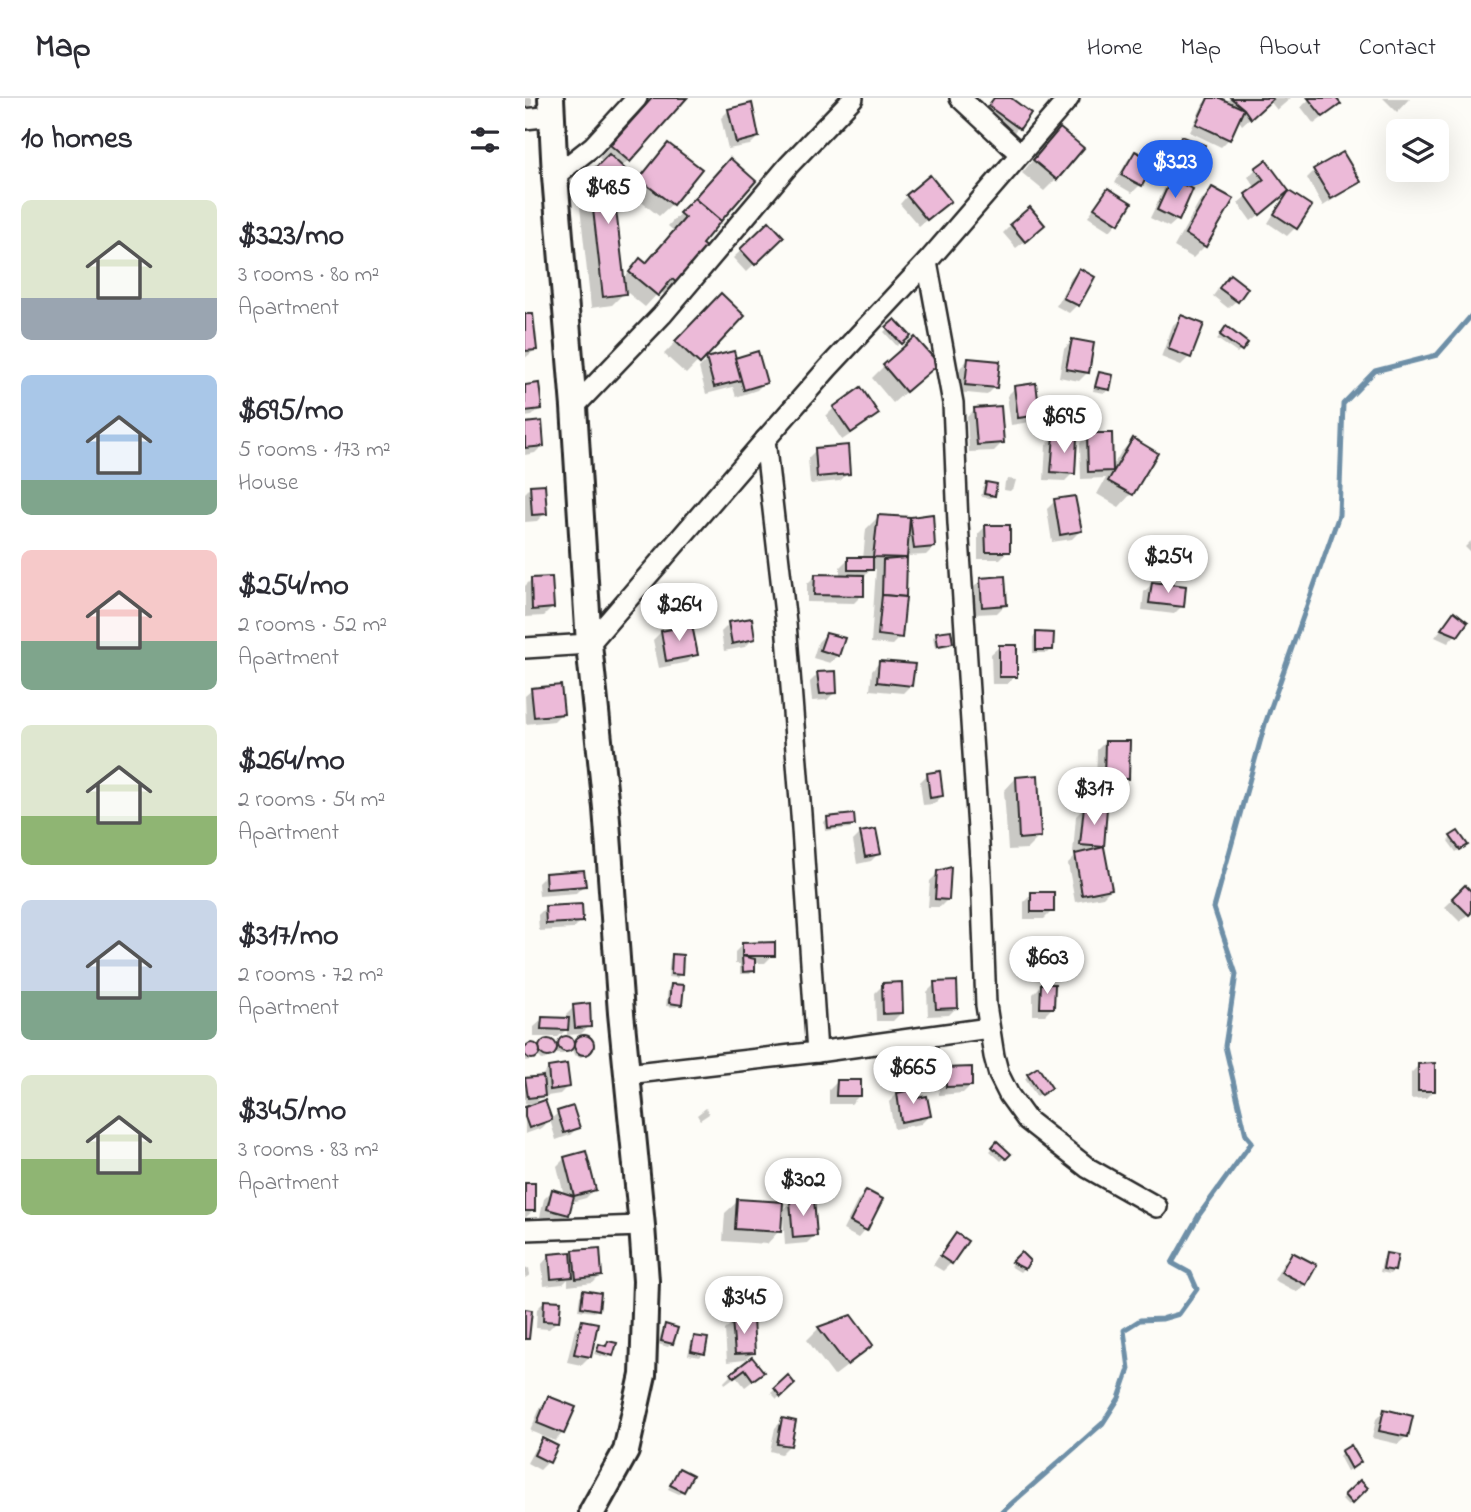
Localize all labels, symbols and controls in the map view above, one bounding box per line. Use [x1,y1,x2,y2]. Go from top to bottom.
text: Map [35,24,91,72]
text: Home [1087,31,1143,66]
text: Map [1181,31,1221,66]
text: About [1259,31,1321,66]
text: Contact [1359,31,1436,66]
text: 10 homes [21,118,133,162]
map controls [1386,119,1449,182]
button: layers [1386,119,1449,182]
icon: filters [466,121,504,159]
pin: $323 [1134,140,1216,200]
text: $323 [1153,146,1197,179]
pin: $485 [567,166,649,226]
text: $485 [585,172,631,205]
text: $323/mo [238,215,344,259]
icon: home [77,228,161,312]
text: 3 rooms · 80 m² [238,259,379,292]
text: Apartment [238,292,339,325]
text: $695/mo [238,390,344,434]
pin: $695 [1023,396,1105,455]
text: $695 [1042,401,1086,434]
icon: home [77,403,161,487]
text: 5 rooms · 173 m² [238,434,391,467]
text: House [238,467,298,500]
pin: $254 [1127,536,1209,595]
text: $254 [1144,541,1192,574]
text: $254/mo [238,565,349,609]
icon: home [77,578,161,662]
pin: $264 [638,584,720,643]
text: $264 [657,589,701,622]
text: 2 rooms · 52 m² [238,609,387,642]
text: Apartment [238,642,339,675]
text: $264/mo [238,740,345,784]
icon: home [77,753,161,837]
pin: $317 [1053,768,1135,827]
text: $317 [1074,773,1114,806]
text: 2 rooms · 54 m² [238,784,385,817]
text: Apartment [238,817,339,850]
text: $317/mo [238,915,339,959]
icon: home [77,928,161,1012]
pin: $603 [1006,936,1088,996]
text: $603 [1025,942,1069,975]
text: 2 rooms · 72 m² [238,959,384,992]
text: Apartment [238,992,339,1025]
pin: $665 [872,1046,954,1106]
text: $665 [889,1052,937,1085]
text: $345/mo [238,1090,346,1134]
icon: home [77,1103,161,1187]
text: 3 rooms · 83 m² [238,1134,379,1167]
pin: $302 [762,1158,844,1218]
text: $302 [781,1164,825,1197]
text: Apartment [238,1167,339,1200]
pin: $345 [703,1276,785,1336]
text: $345 [721,1282,767,1315]

